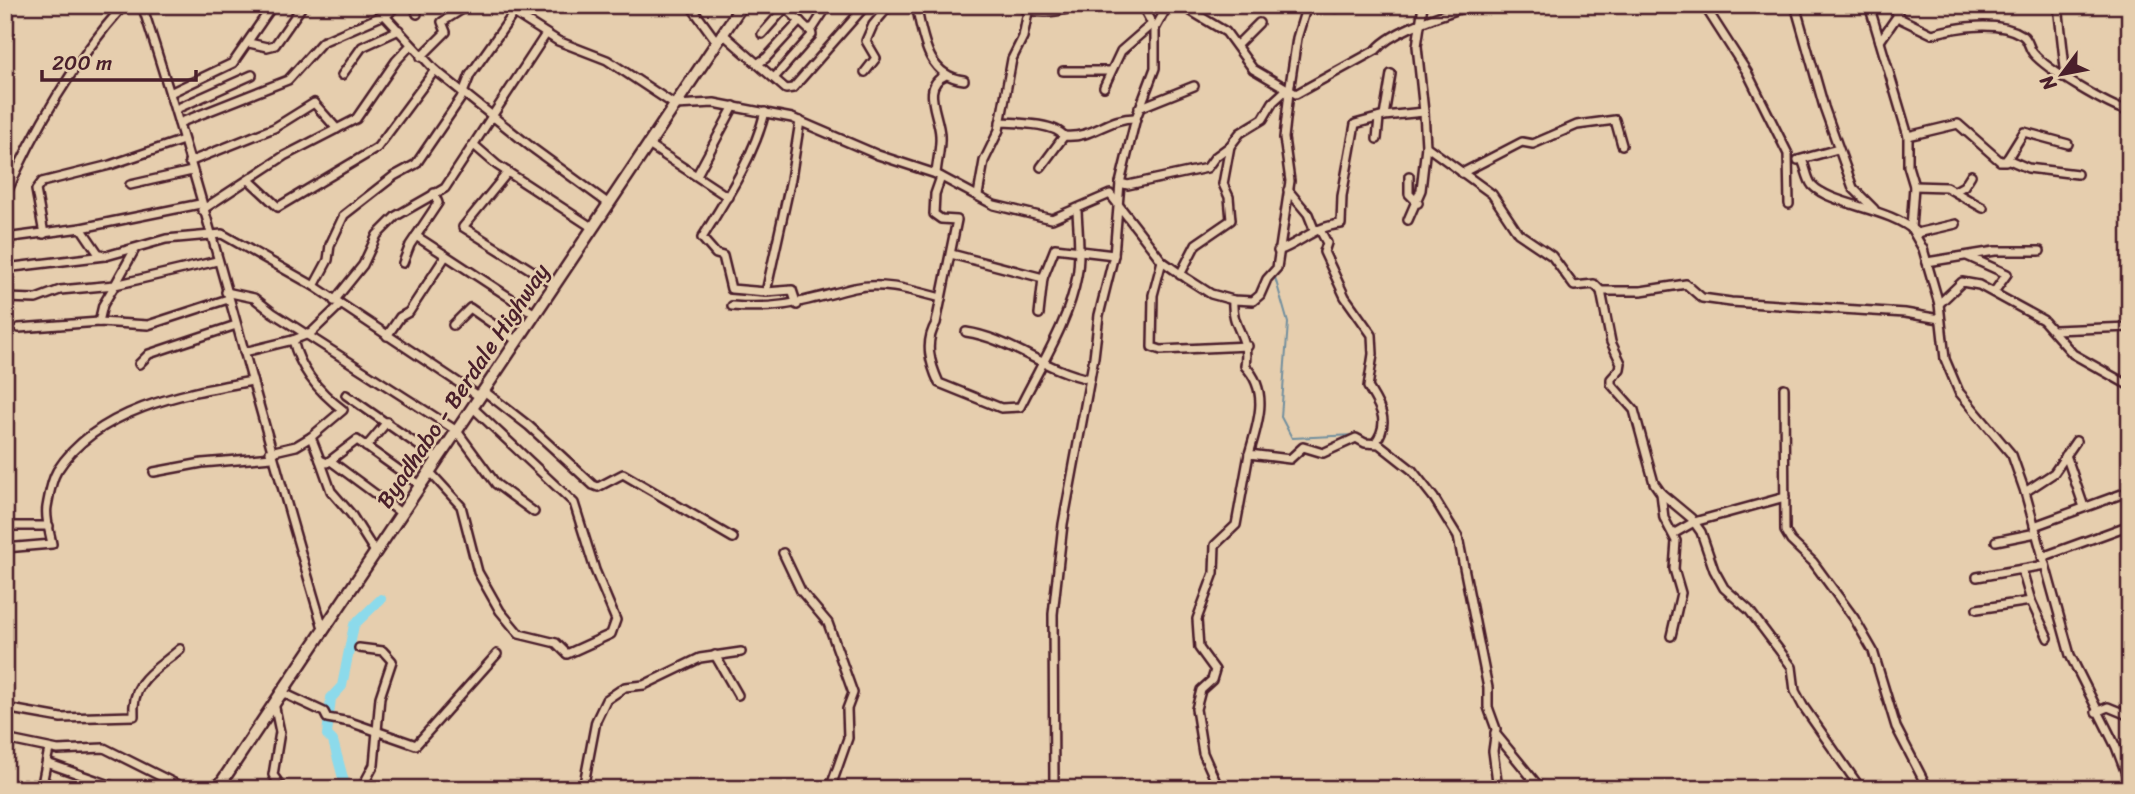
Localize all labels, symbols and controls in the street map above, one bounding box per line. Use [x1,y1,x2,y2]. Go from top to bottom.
scale bar [42,38,196,82]
north arrow [2026,38,2096,108]
text: 200 m [52,44,112,82]
text: N [2030,68,2066,98]
street label: Byadhabo - Berdale Highway [365,255,561,517]

